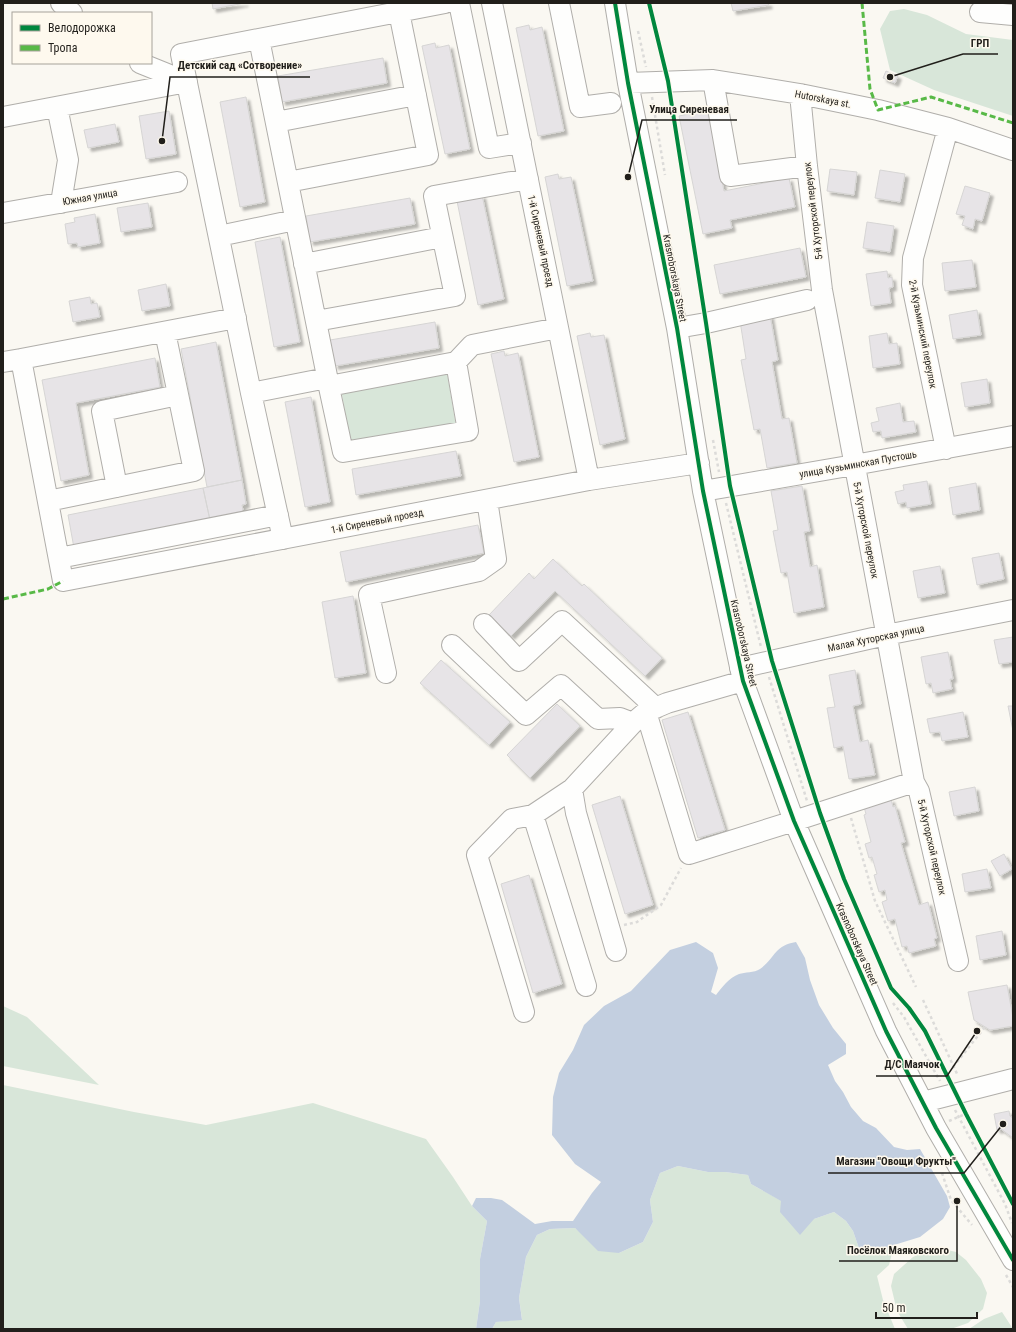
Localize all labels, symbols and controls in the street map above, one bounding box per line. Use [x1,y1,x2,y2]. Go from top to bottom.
legend [12,12,152,64]
text: Велодорожка [48,21,116,35]
callout: ГРП [963,31,998,54]
text: ГРП [971,37,989,50]
text: Тропа [48,41,78,55]
callout: Детский сад «Сотворение» [170,54,310,77]
text: Детский сад «Сотворение» [178,59,302,72]
street label: Hutorskaya st. [794,88,852,110]
callout: Улица Сиреневая [642,97,737,120]
text: Улица Сиреневая [649,103,729,116]
street label: 5-й Хуторской переулок [802,161,824,260]
street label: Южная улица [62,187,118,207]
street label: 1-й Сиреневый проезд [526,194,556,289]
street label: Krasnoborskaya Street [661,233,689,323]
street label: 2-й Кузьминский переулок [907,279,939,389]
street label: улица Кузьминская Пустошь [798,448,918,480]
street label: 5-й Хуторской переулок [851,481,881,579]
street label: 1-й Сиреневый проезд [330,507,425,535]
street label: Krasnoborskaya Street [729,598,759,688]
street label: Малая Хуторская улица [827,622,925,654]
street label: 5-й Хуторской переулок [916,798,948,896]
street label: Krasnoborskaya Street [834,901,880,987]
callout: Д/С Маячок [876,1053,947,1076]
text: Д/С Маячок [884,1058,940,1071]
callout: Магазин "Овощи Фрукты" [828,1150,964,1173]
text: Магазин "Овощи Фрукты" [836,1155,956,1168]
callout: Посёлок Маяковского [839,1238,957,1261]
text: Посёлок Маяковского [847,1244,950,1257]
scale bar [876,1294,977,1320]
text: 50 m [882,1301,906,1315]

